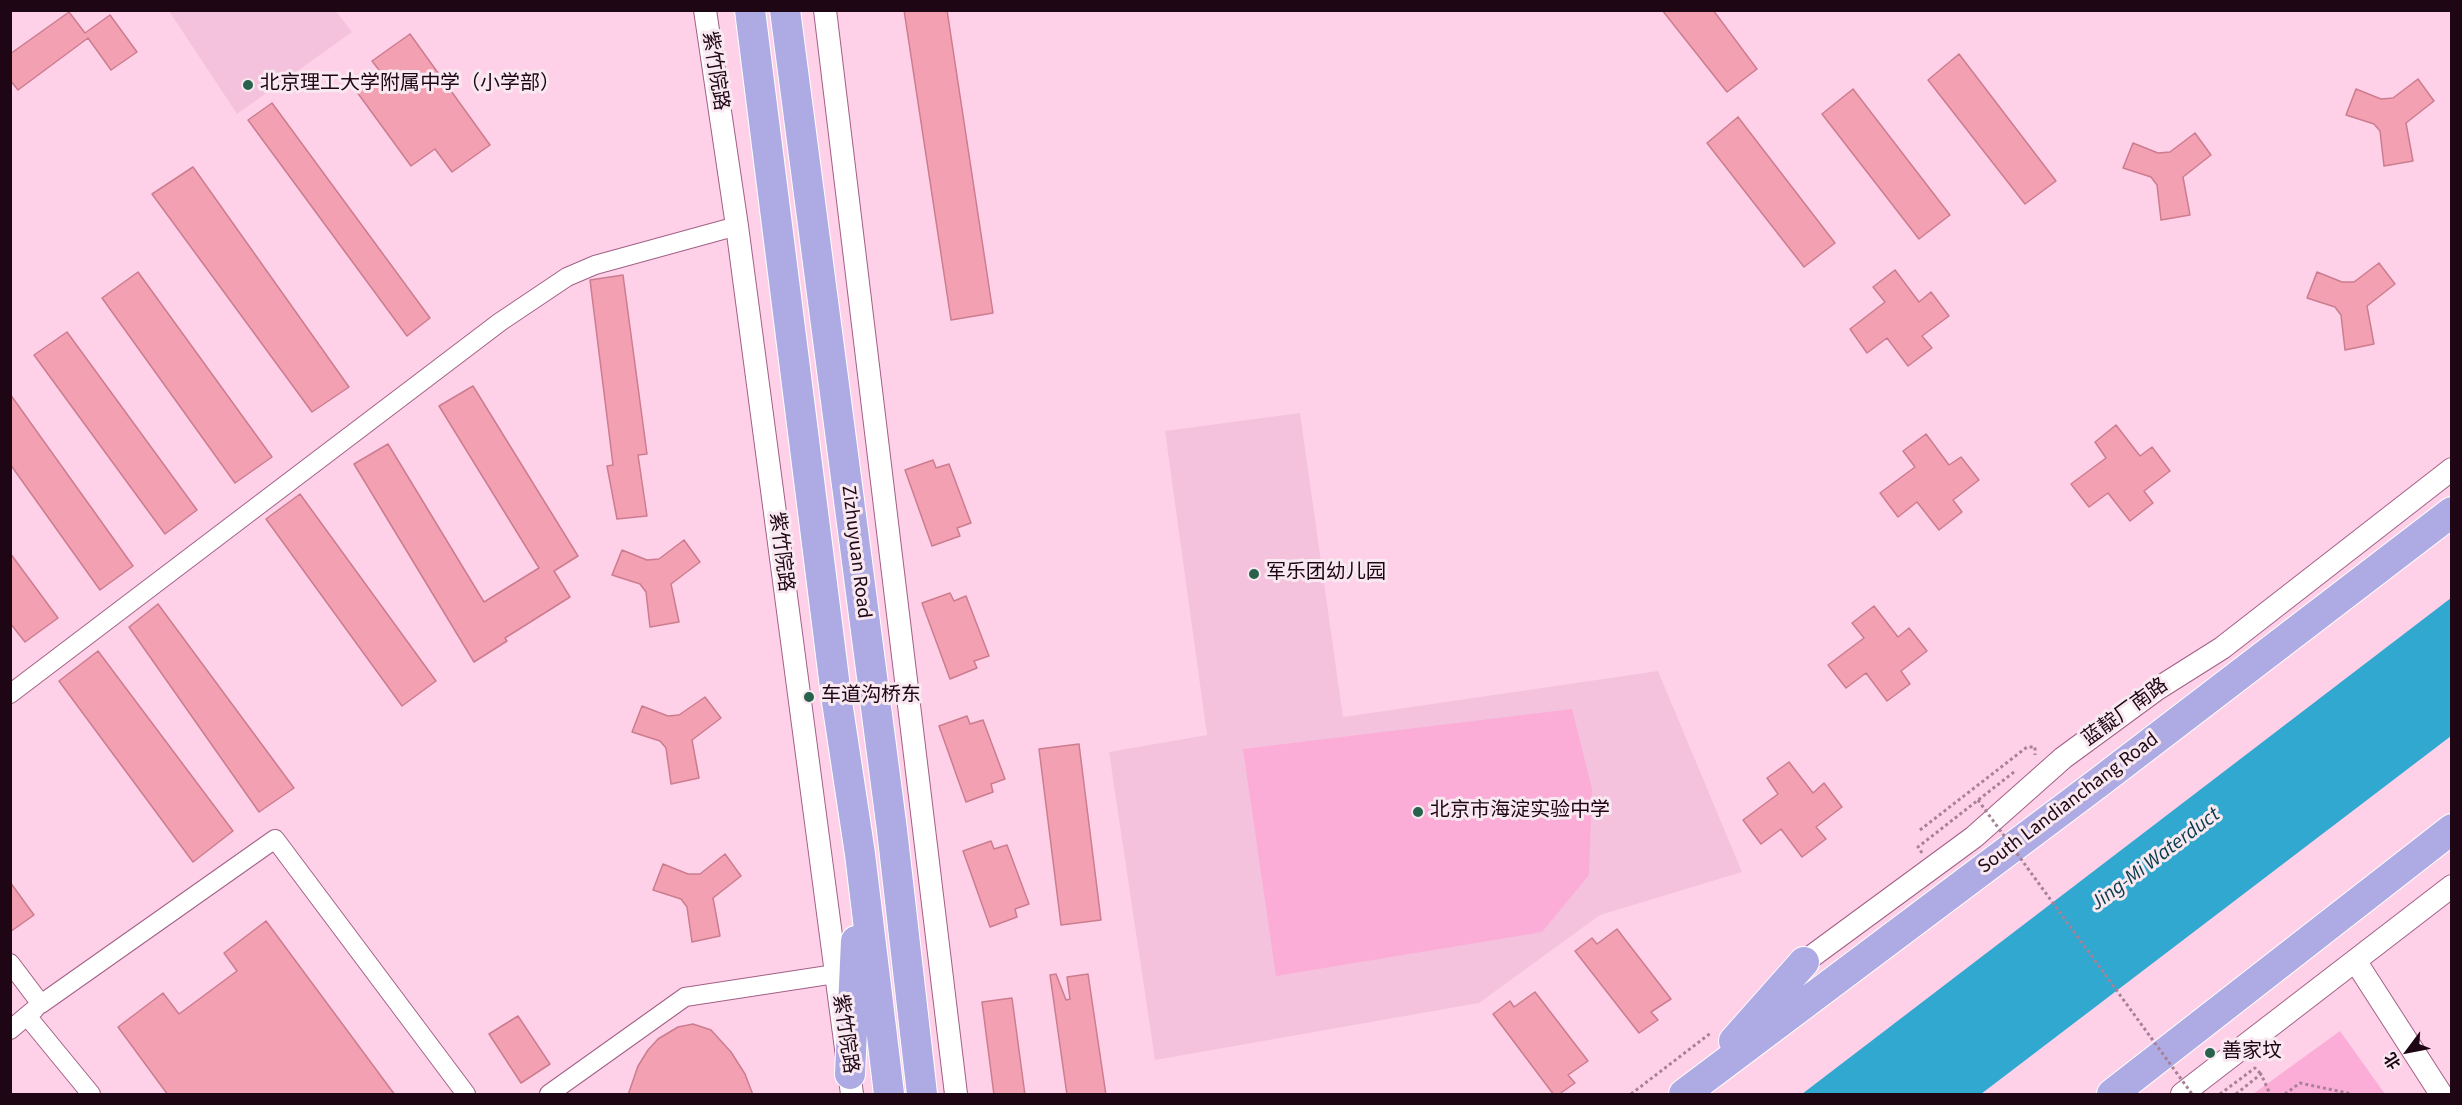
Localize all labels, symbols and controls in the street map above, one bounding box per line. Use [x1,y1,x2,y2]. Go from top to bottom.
street label: 紫竹院路 [696,30,732,112]
place label: 北京理工大学附属中学（小学部） [260,73,560,97]
marker: 北京理工大学附属中学（小学部） [241,78,255,92]
street label: Zizhuyuan Road [835,484,875,620]
street label: 紫竹院路 [763,511,797,593]
place label: 军乐团幼儿园 [1266,562,1386,586]
marker: 军乐团幼儿园 [1247,567,1261,581]
street label: 蓝靛厂南路 [2078,674,2174,752]
place label: 车道沟桥东 [821,685,921,709]
marker: 车道沟桥东 [802,690,816,704]
street label: South Landianchang Road [1974,728,2164,880]
place label: 北京市海淀实验中学 [1430,800,1610,824]
water label: Jing-Mi Waterduct [2086,803,2226,917]
marker: 北京市海淀实验中学 [1411,805,1425,819]
street label: 紫竹院路 [827,993,861,1075]
north arrow [2378,1021,2438,1081]
place label: 善家坟 [2222,1041,2282,1065]
marker: 善家坟 [2203,1046,2217,1060]
text: 北 [2379,1048,2406,1073]

